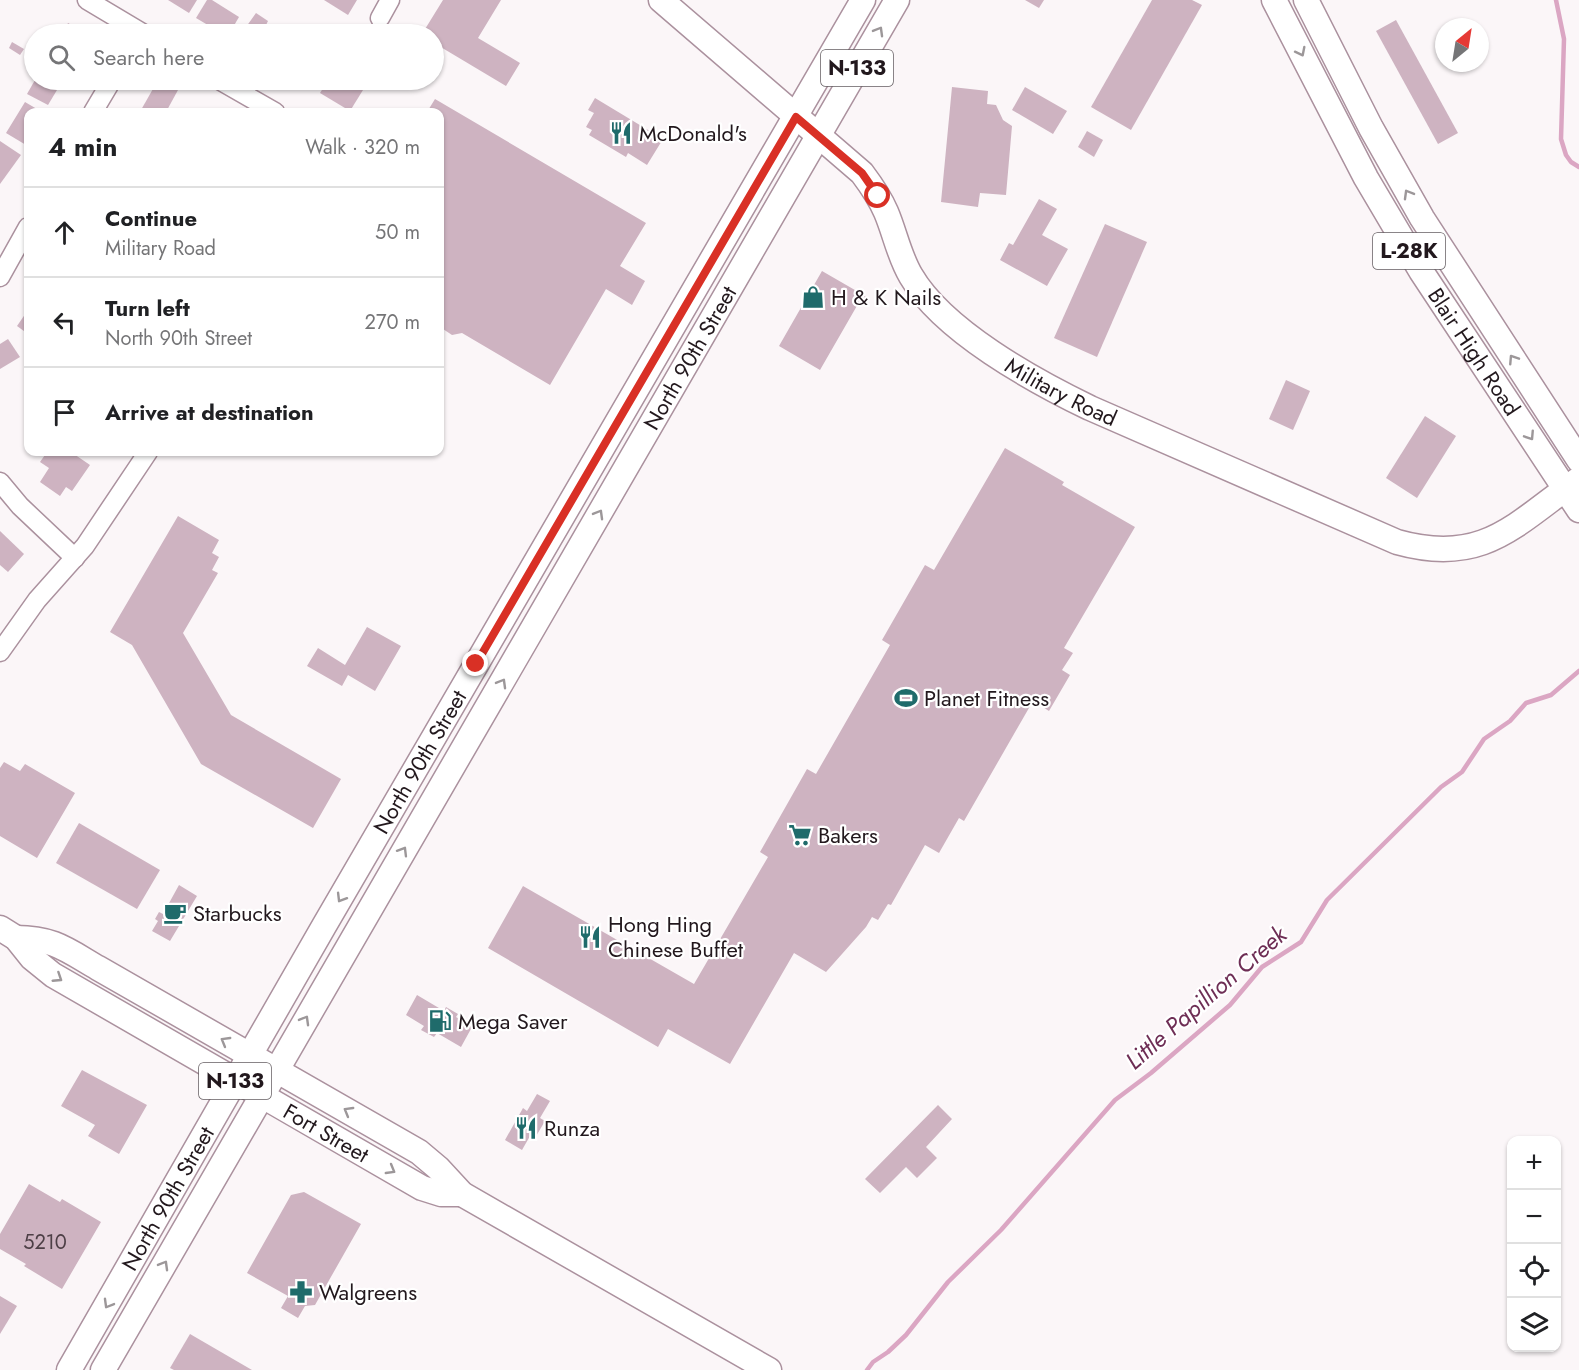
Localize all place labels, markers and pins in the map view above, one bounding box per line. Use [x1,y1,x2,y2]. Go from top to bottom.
place label: McDonald's [639,117,747,149]
restaurant icon: McDonald's [608,120,634,146]
place label: H & K Nails [831,281,941,313]
shop icon: H & K Nails [800,284,826,310]
place label: Planet Fitness [924,682,1049,714]
sports icon: Planet Fitness [893,685,919,711]
place label: Bakers [818,819,878,851]
supermarket icon: Bakers [787,822,813,848]
place label: Starbucks [193,897,282,929]
cafe icon: Starbucks [162,900,188,926]
place label: Hong Hing Chinese Buffet [608,908,744,965]
restaurant icon: Hong Hing Chinese Buffet [577,924,603,950]
place label: Mega Saver [458,1005,568,1037]
fuel station icon: Mega Saver [427,1008,453,1034]
place label: Runza [544,1112,600,1144]
restaurant icon: Runza [513,1115,539,1141]
place label: Walgreens [319,1276,417,1308]
pharmacy icon: Walgreens [288,1279,314,1305]

